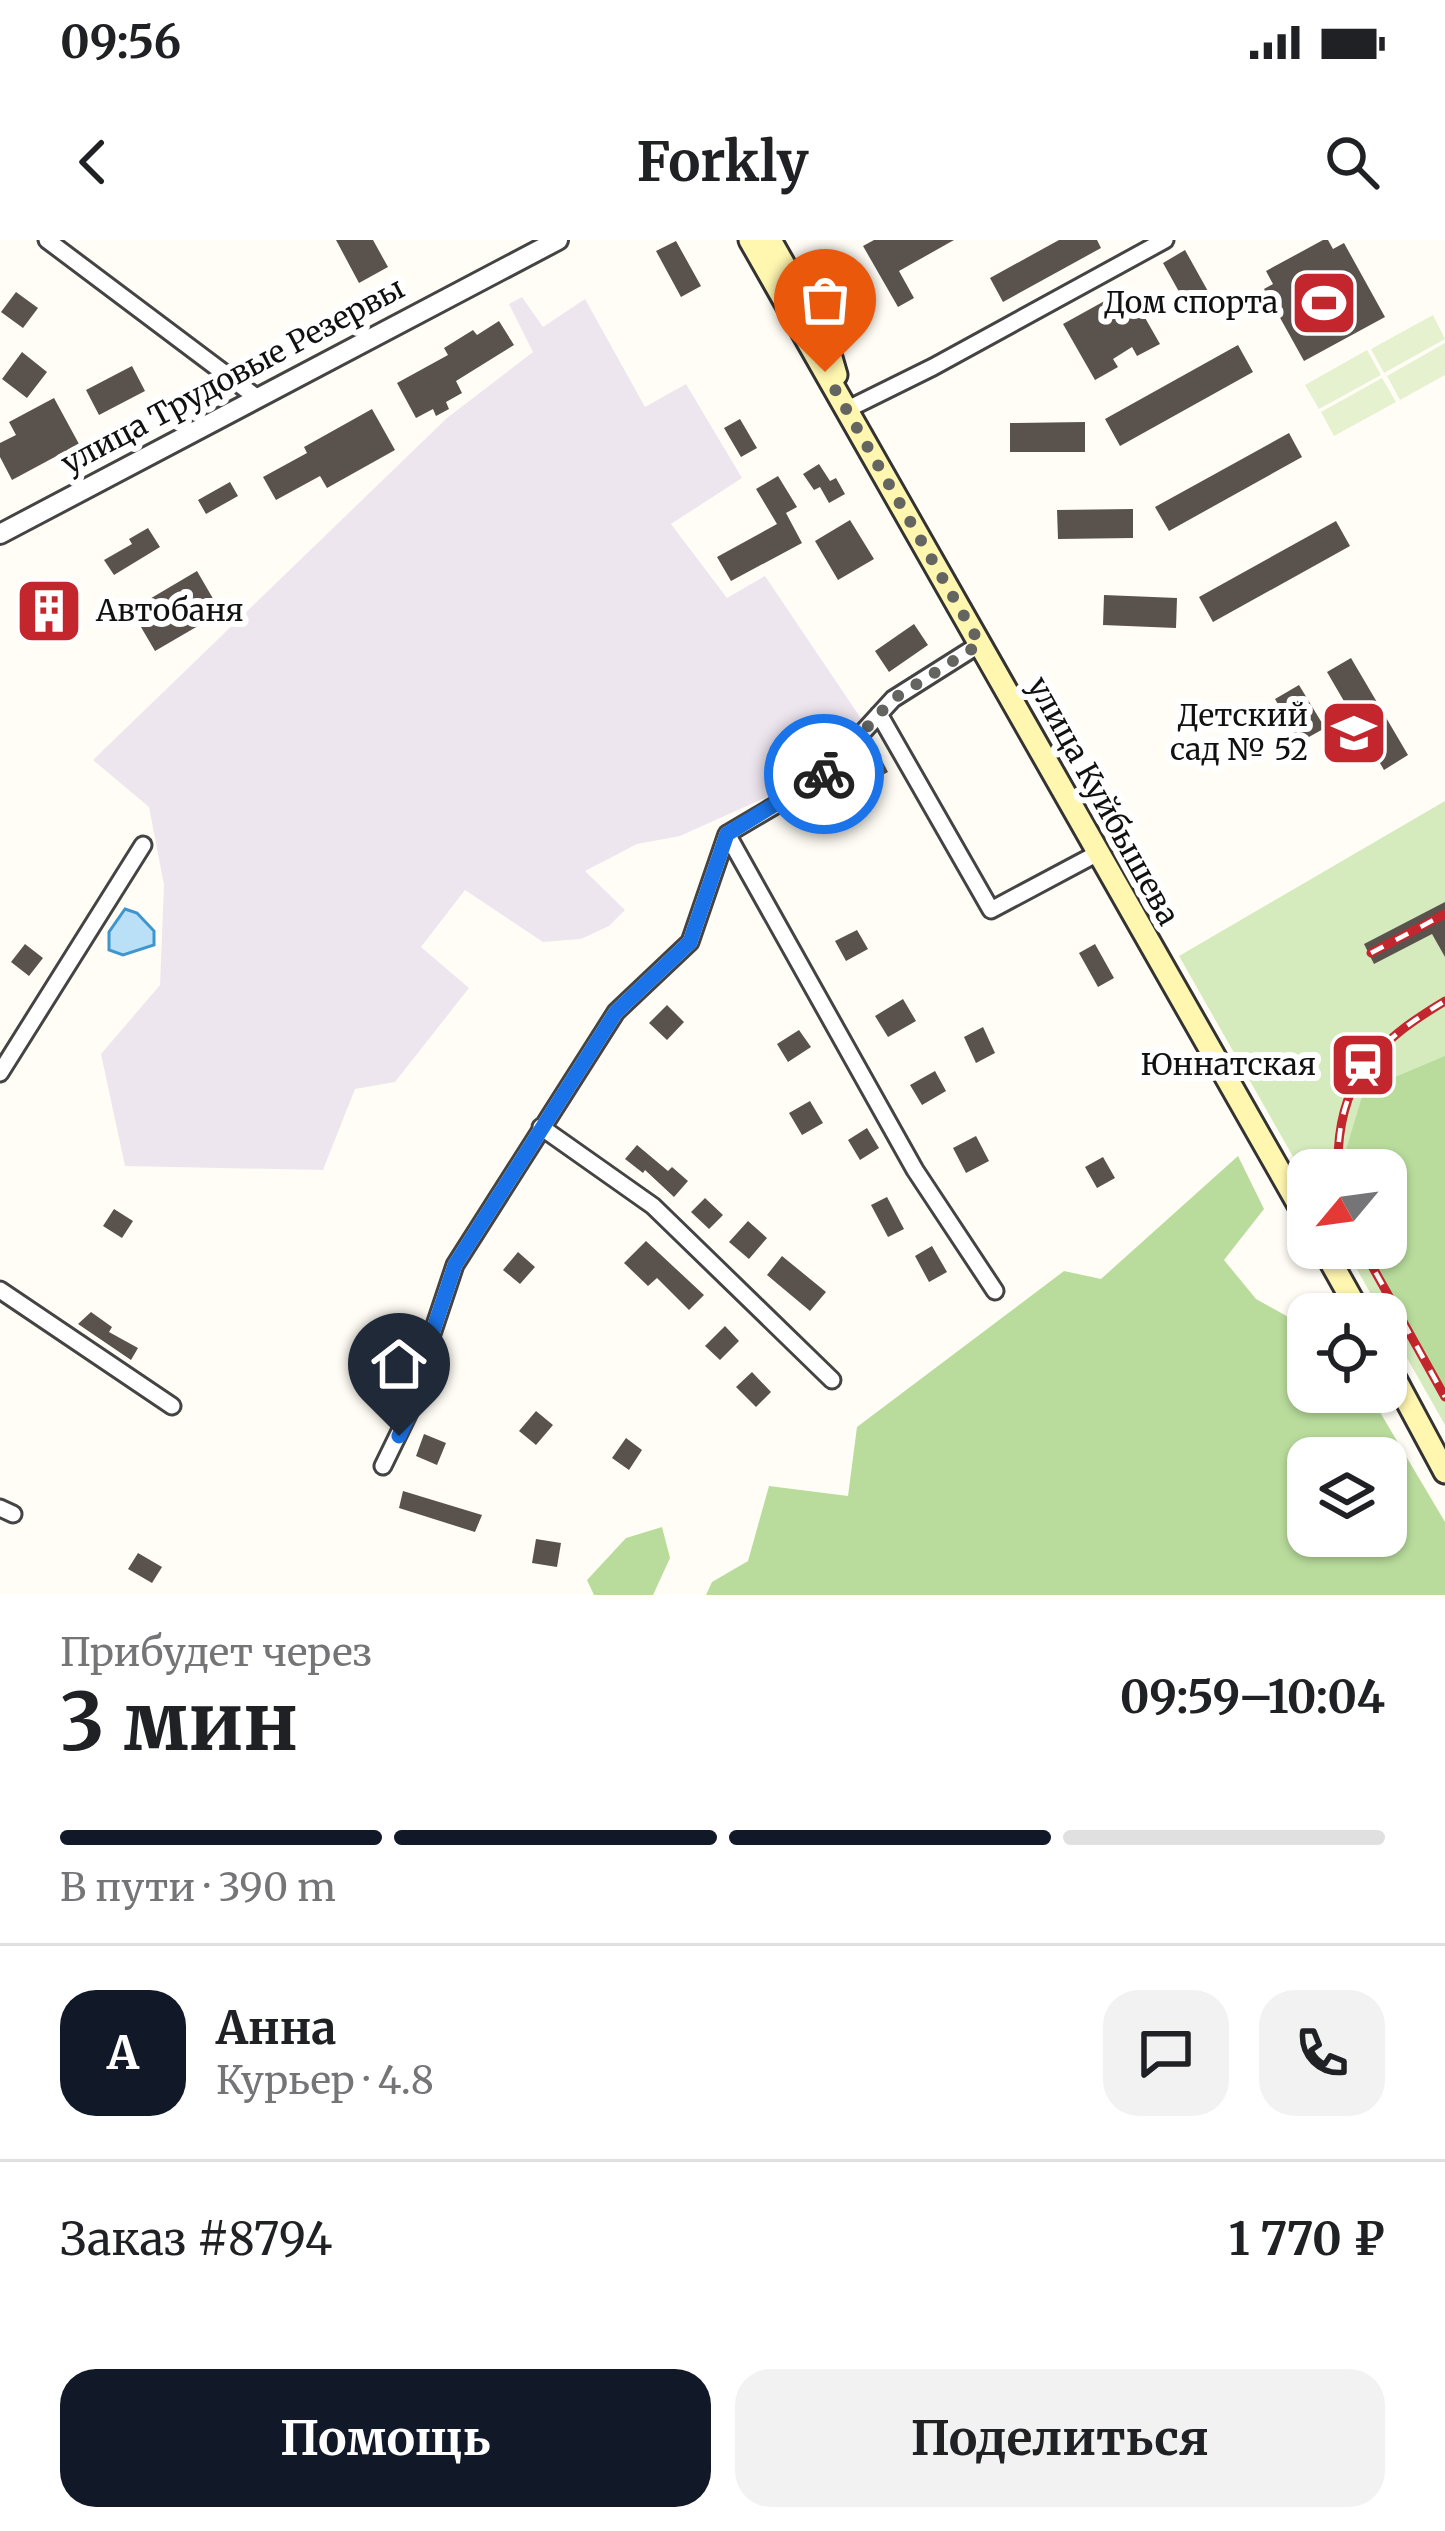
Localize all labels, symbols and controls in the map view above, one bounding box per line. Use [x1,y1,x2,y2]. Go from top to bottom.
text: 09:56 [60,14,181,70]
text: Forkly [636,128,809,196]
icon: back [60,129,126,195]
icon: search [1319,129,1385,195]
pin [774,249,876,372]
icon: bag [792,267,858,333]
street label: улица Трудовые Резервы [55,268,411,482]
sports icon: Дом спорта [1289,268,1359,338]
place label: Дом спорта [1104,283,1278,321]
building icon: Автобаня [14,576,84,646]
place label: Автобаня [95,591,244,629]
street label: улица Куйбышева [1020,670,1188,931]
place label: Детский сад № 52 [1170,696,1308,768]
school or university icon: Детский сад № 52 [1319,698,1389,768]
courier [764,714,884,834]
icon: bike [791,741,857,807]
station icon: Юннатская [1328,1030,1398,1100]
place label: Юннатская [1140,1045,1316,1083]
north arrow [1287,1149,1407,1269]
map controls [1287,1149,1407,1557]
button: locate [1287,1293,1407,1413]
pin [348,1313,450,1436]
icon: home [366,1331,432,1397]
button: layers [1287,1437,1407,1557]
text: Прибудет через [60,1628,372,1677]
text: 09:59–10:04 [1120,1669,1385,1725]
text: 3 мин [60,1673,298,1771]
text: В пути · 390 m [60,1863,336,1912]
button: chat [1103,1990,1229,2116]
button: phone [1259,1990,1385,2116]
text: Анна [216,2000,336,2056]
text: А [107,2025,139,2081]
text: Курьер · 4.8 [216,2056,434,2105]
text: Заказ #8794 [60,2211,332,2267]
text: 1 770 ₽ [1229,2211,1385,2267]
button: Помощь [60,2369,711,2507]
button: Поделиться [735,2369,1385,2507]

